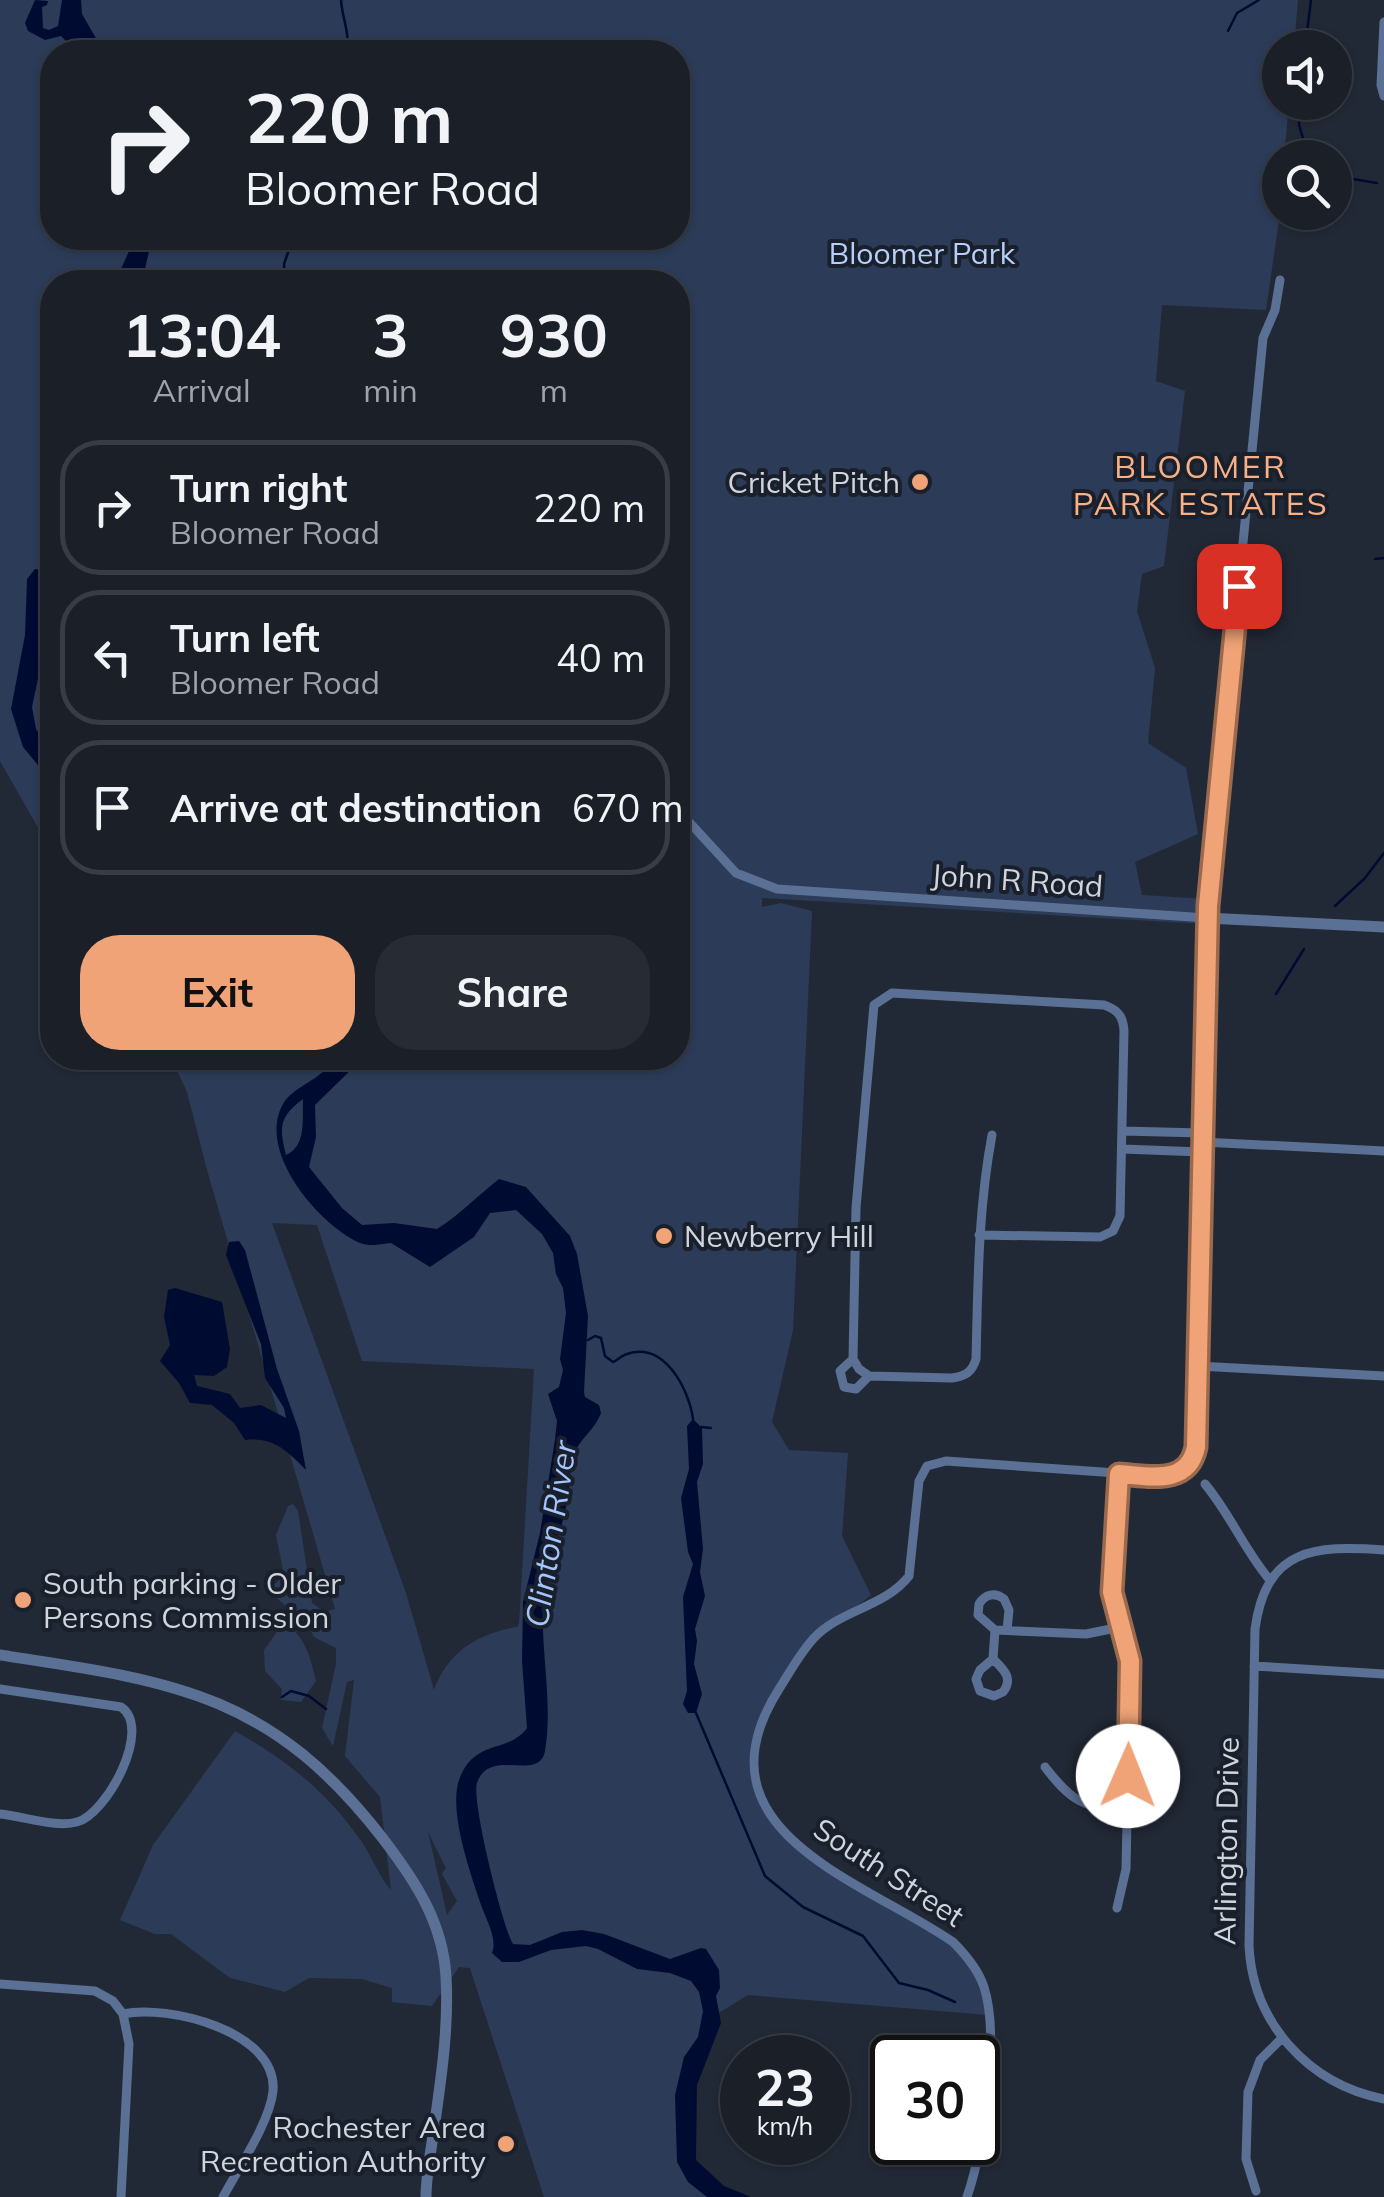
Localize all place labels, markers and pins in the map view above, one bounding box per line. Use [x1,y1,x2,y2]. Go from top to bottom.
place label: Cricket Pitch [727,463,900,501]
marker: Cricket Pitch [909,471,931,493]
pin [1197,544,1282,629]
place label: Newberry Hill [684,1217,874,1255]
marker: Newberry Hill [653,1225,675,1247]
place label: South parking - Older Persons Commission [43,1564,341,1636]
marker: South parking - Older Persons Commission [12,1589,34,1611]
place label: Rochester Area Recreation Authority [200,2108,486,2180]
marker: Rochester Area Recreation Authority [495,2133,517,2155]

